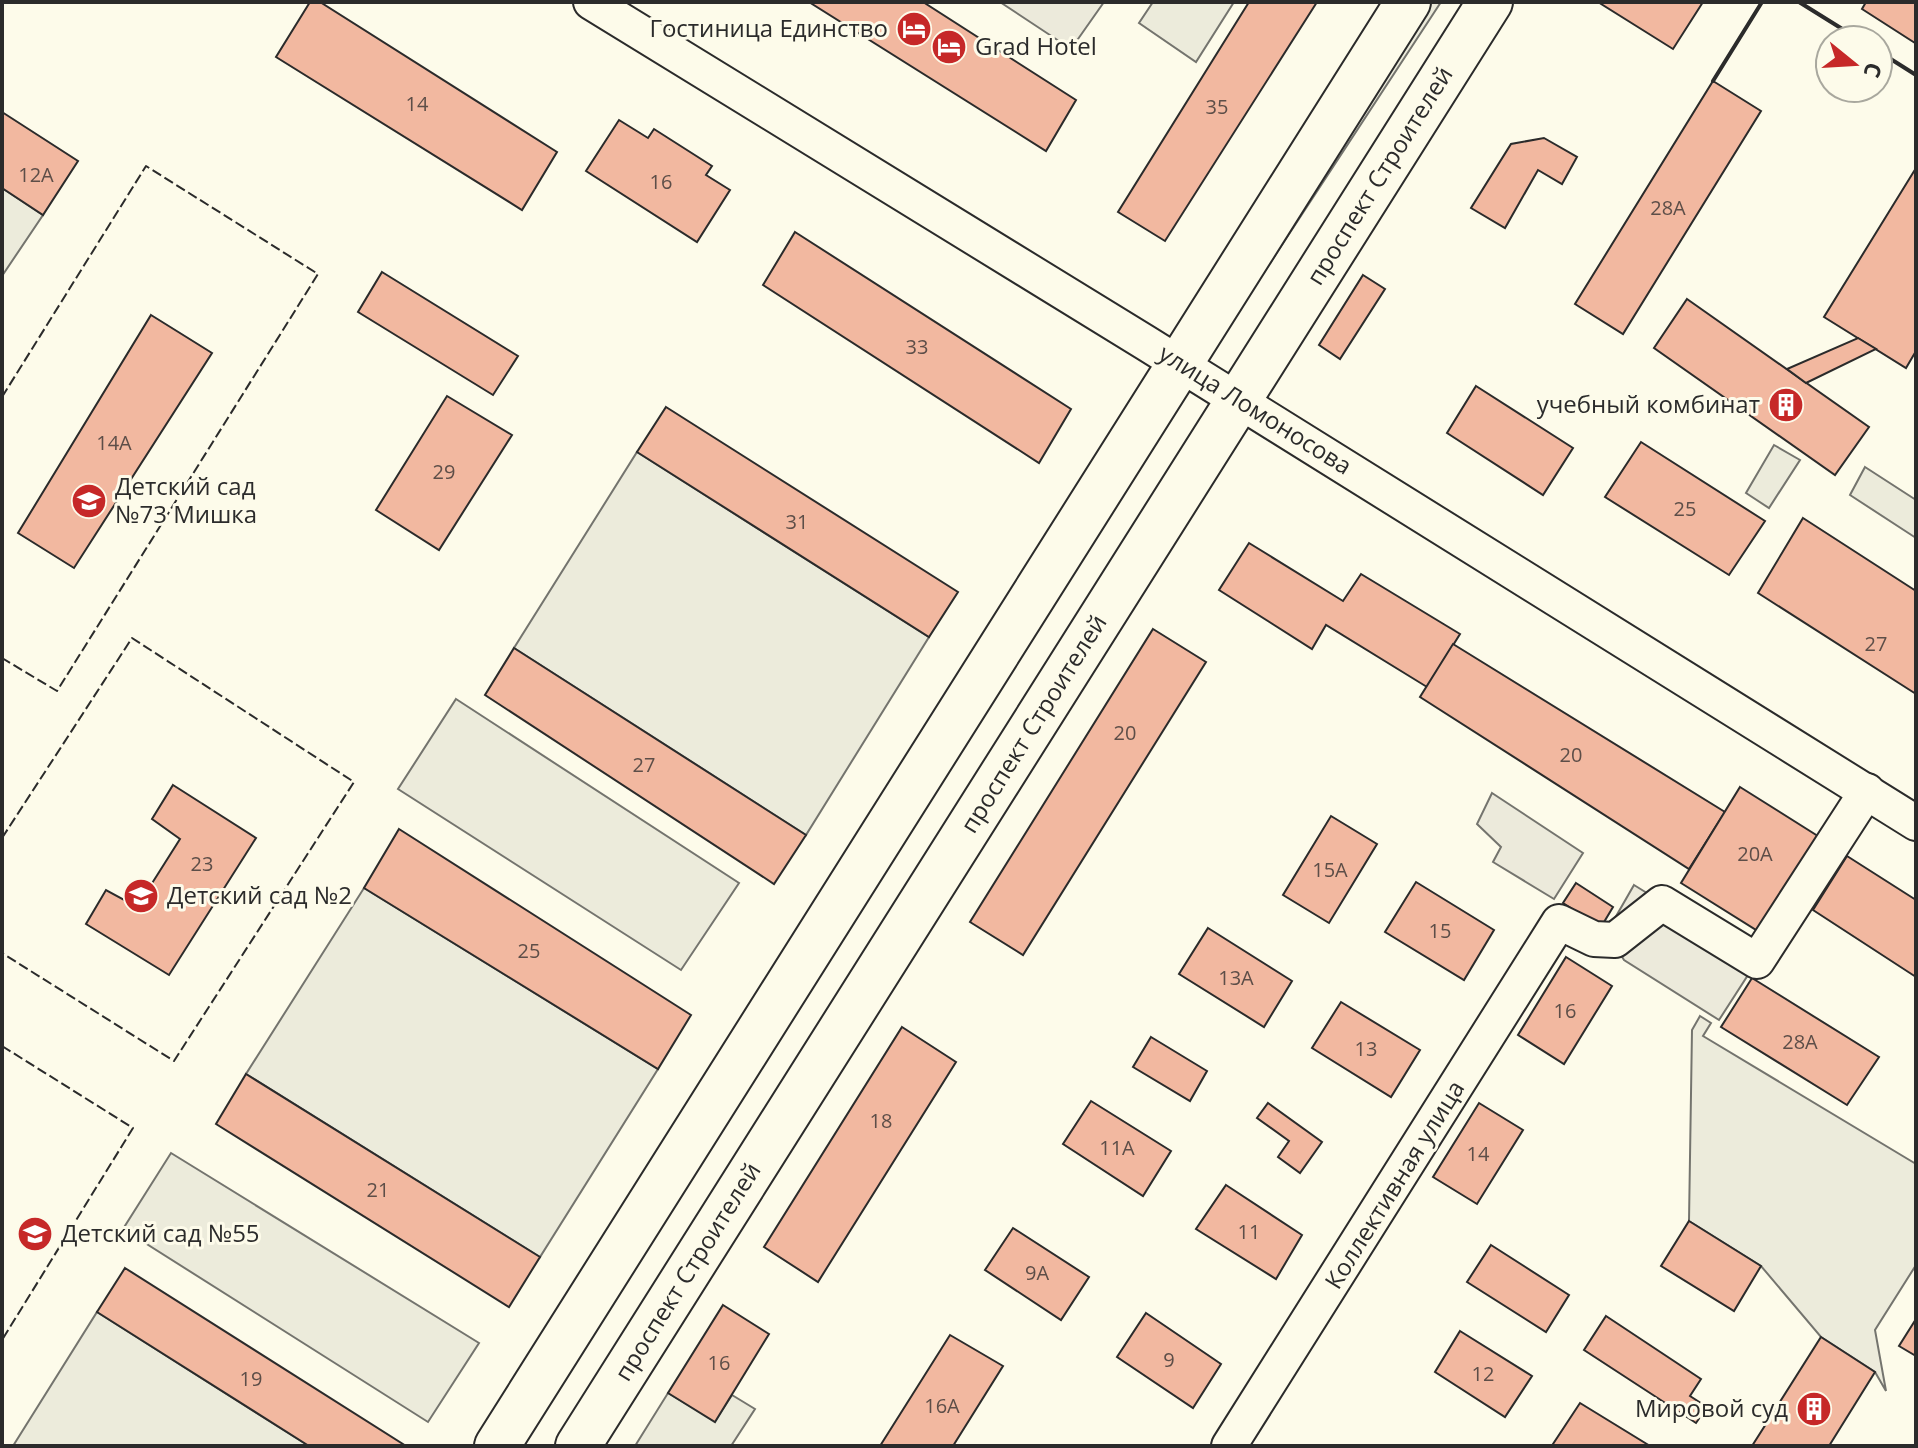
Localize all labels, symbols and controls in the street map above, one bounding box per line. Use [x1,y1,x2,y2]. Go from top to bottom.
hotel icon: Гостиница Единство [895,10,933,48]
place label: Гостиница Единство [649,11,888,44]
north arrow [1814,24,1894,104]
hotel icon: Grad Hotel [930,28,968,66]
place label: Grad Hotel [975,29,1097,62]
text: С [1858,59,1890,82]
street label: проспект Строителей [1298,60,1459,291]
house number: 14 [406,90,429,117]
house number: 35 [1206,93,1228,120]
house number: 12А [18,161,54,188]
house number: 16 [650,168,672,195]
house number: 28А [1650,194,1686,221]
house number: 33 [906,333,928,360]
street label: улица Ломоносова [1153,336,1359,481]
building icon: учебный комбинат [1767,386,1805,424]
place label: учебный комбинат [1537,387,1760,420]
house number: 14А [96,429,132,456]
house number: 29 [433,458,455,485]
place label: Детский сад №73 Мишка [115,469,257,530]
school or university icon: Детский сад №73 Мишка [70,482,108,520]
house number: 25 [1674,495,1696,522]
house number: 31 [786,508,808,535]
street label: проспект Строителей [952,608,1113,839]
house number: 27 [1865,630,1887,657]
house number: 20 [1114,719,1136,746]
house number: 20 [1560,741,1582,768]
house number: 27 [633,751,655,778]
house number: 20А [1737,840,1773,867]
house number: 23 [191,850,213,877]
house number: 15А [1312,856,1348,883]
school or university icon: Детский сад №2 [122,877,160,915]
place label: Детский сад №2 [167,878,352,911]
house number: 15 [1429,917,1451,944]
house number: 25 [518,937,540,964]
house number: 13А [1218,964,1254,991]
house number: 16 [1554,997,1576,1024]
house number: 28А [1782,1028,1818,1055]
house number: 13 [1355,1035,1377,1062]
street label: Коллективная улица [1316,1074,1471,1295]
house number: 18 [870,1107,892,1134]
house number: 11А [1099,1134,1135,1161]
house number: 14 [1467,1140,1490,1167]
street label: проспект Строителей [606,1156,767,1387]
house number: 21 [367,1176,389,1203]
school or university icon: Детский сад №55 [16,1215,54,1253]
place label: Детский сад №55 [61,1216,260,1249]
house number: 11 [1238,1218,1260,1245]
house number: 9А [1025,1259,1049,1286]
house number: 9 [1163,1346,1175,1373]
house number: 16 [708,1349,730,1376]
house number: 12 [1472,1360,1494,1387]
house number: 19 [240,1365,262,1392]
building icon: Мировой суд [1795,1390,1833,1428]
place label: Мировой суд [1635,1391,1788,1424]
house number: 16А [924,1392,960,1419]

